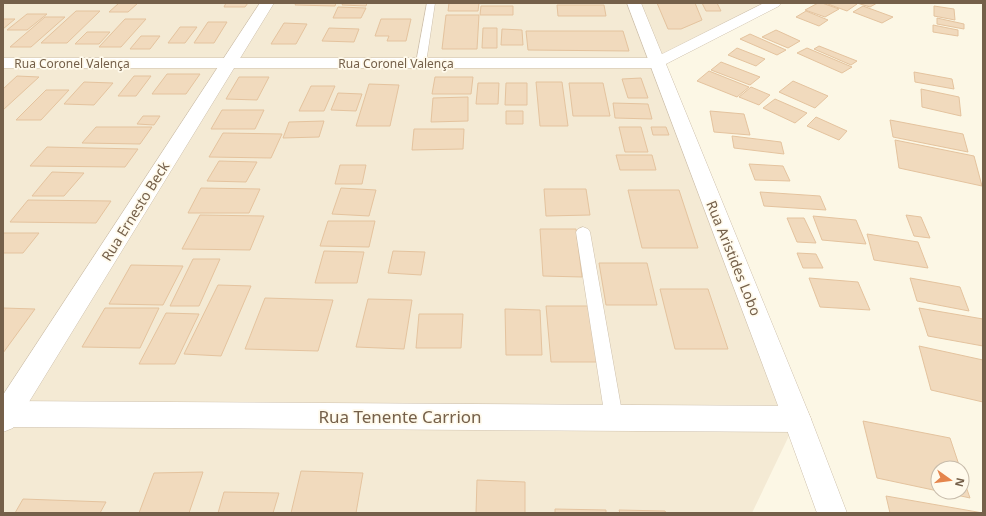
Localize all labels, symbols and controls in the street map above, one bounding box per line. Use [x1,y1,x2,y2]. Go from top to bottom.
street label: Rua Coronel Valença [14,55,130,72]
street label: Rua Coronel Valença [338,55,454,72]
street label: Rua Ernesto Beck [97,157,174,264]
street label: Rua Aristides Lobo [702,198,766,318]
street label: Rua Tenente Carrion [318,405,482,428]
north arrow [930,460,970,500]
text: N [952,476,969,489]

